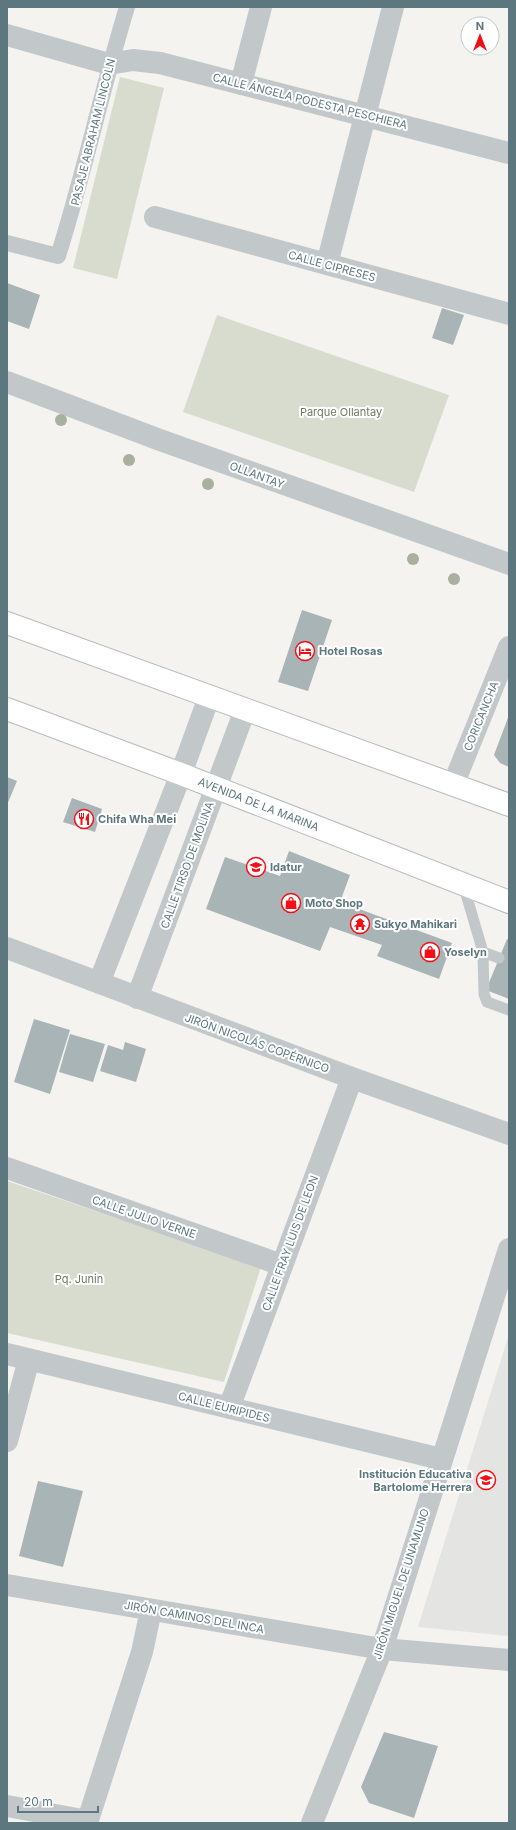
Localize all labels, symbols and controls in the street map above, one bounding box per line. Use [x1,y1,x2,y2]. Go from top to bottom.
north arrow [460,16,500,56]
text: N [476,19,484,33]
street label: PASAJE ABRAHAM LINCOLN [68,57,118,207]
street label: CALLE ÁNGELA PODESTA PESCHIERA [211,70,409,132]
street label: CALLE CIPRESES [287,248,377,284]
park label: Parque Ollantay [300,405,382,419]
street label: OLLANTAY [228,459,287,492]
hotel icon: Hotel Rosas [294,640,316,662]
place label: Hotel Rosas [319,644,383,658]
street label: CORICANCHA [461,679,501,753]
street label: AVENIDA DE LA MARINA [196,774,321,834]
street label: CALLE TIRSO DE MOLINA [157,799,217,930]
restaurant icon: Chifa Wha Mei [73,808,95,830]
place label: Chifa Wha Mei [98,812,176,826]
school or university icon: Idatur [245,856,267,878]
place label: Idatur [270,860,302,874]
shop icon: Moto Shop [280,892,302,914]
place label: Moto Shop [305,896,363,910]
temple icon: Sukyo Mahikari [349,913,371,935]
place label: Sukyo Mahikari [374,917,457,931]
shop icon: Yoselyn [419,941,441,963]
place label: Yoselyn [444,945,487,959]
street label: JIRÓN NICOLÁS COPÉRNICO [183,1010,331,1076]
street label: CALLE FRAY LUIS DE LEON [259,1173,321,1313]
street label: CALLE JULIO VERNE [90,1193,198,1241]
park label: Pq. Junin [55,1272,103,1286]
street label: CALLE EURIPIDES [177,1389,271,1425]
place label: Institución Educativa Bartolome Herrera [359,1467,472,1494]
school or university icon: Institución Educativa Bartolome Herrera [475,1469,497,1491]
street label: JIRÓN MIGUEL DE UNAMUNO [370,1507,432,1661]
street label: JIRÓN CAMINOS DEL INCA [123,1598,265,1636]
scale bar [18,1788,98,1814]
text: 20 m [24,1794,53,1809]

